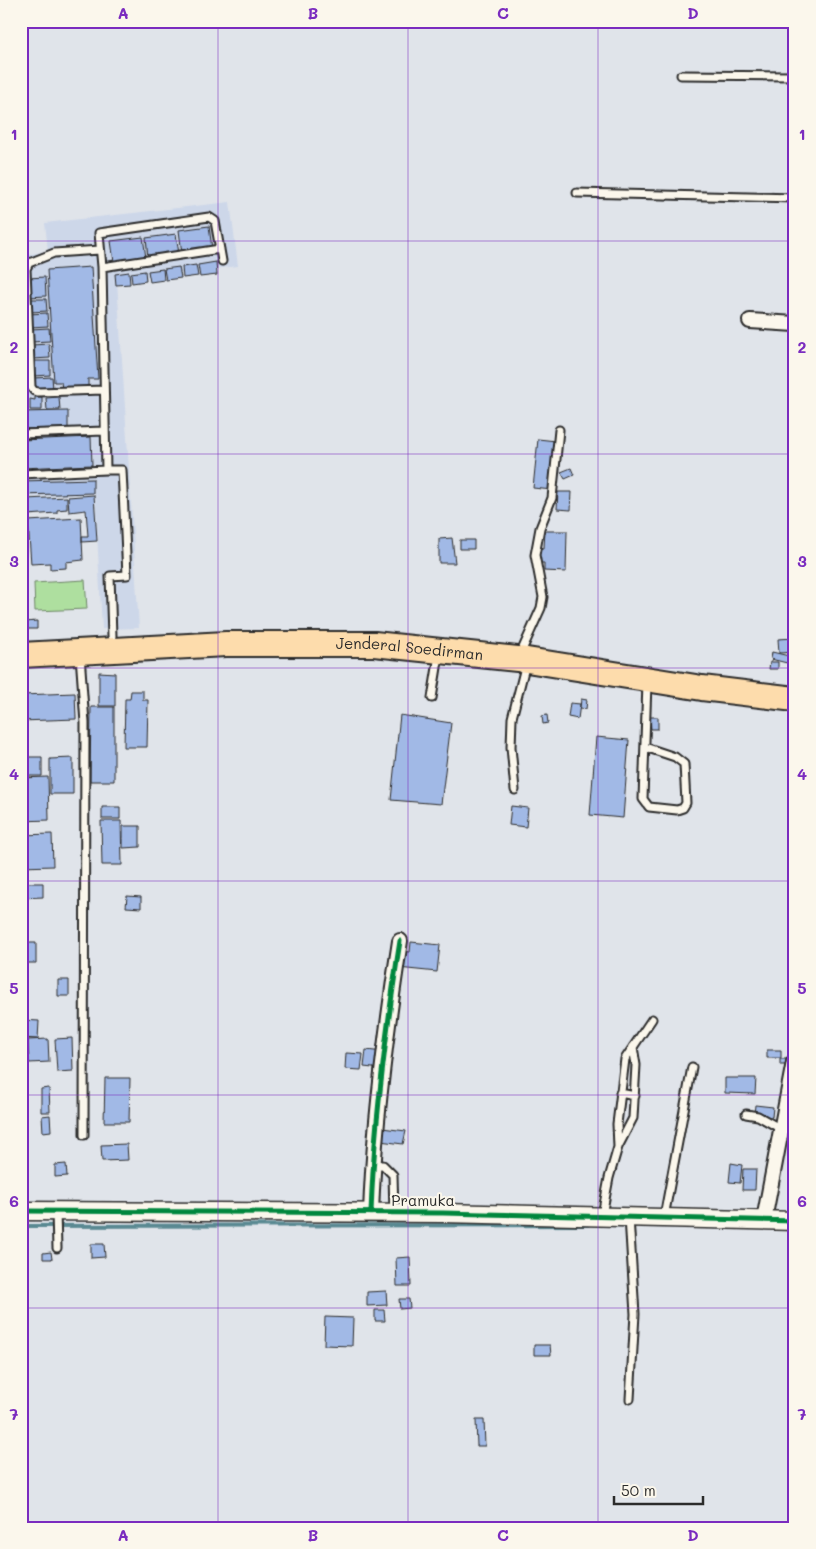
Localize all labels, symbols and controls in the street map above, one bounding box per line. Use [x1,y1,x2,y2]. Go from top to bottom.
text: A [117,2,129,23]
text: B [308,2,318,23]
text: C [497,2,509,23]
text: D [687,2,699,23]
text: 1 [10,123,18,144]
text: 1 [798,123,806,144]
text: 2 [10,336,19,357]
text: 2 [798,336,807,357]
text: 3 [9,550,19,571]
text: 3 [797,550,807,571]
street label: Jenderal Soedirman [336,633,484,664]
text: 4 [9,763,19,784]
text: 4 [797,763,807,784]
text: 5 [9,977,19,998]
text: 5 [797,977,807,998]
text: 6 [9,1190,19,1211]
street label: Pramuka [391,1190,455,1210]
text: 6 [797,1190,807,1211]
text: 7 [10,1403,19,1424]
text: 7 [798,1403,807,1424]
scale bar [614,1474,702,1506]
text: 50 m [621,1480,656,1500]
text: A [117,1524,129,1545]
text: B [308,1524,318,1545]
text: C [497,1524,509,1545]
text: D [687,1524,699,1545]

